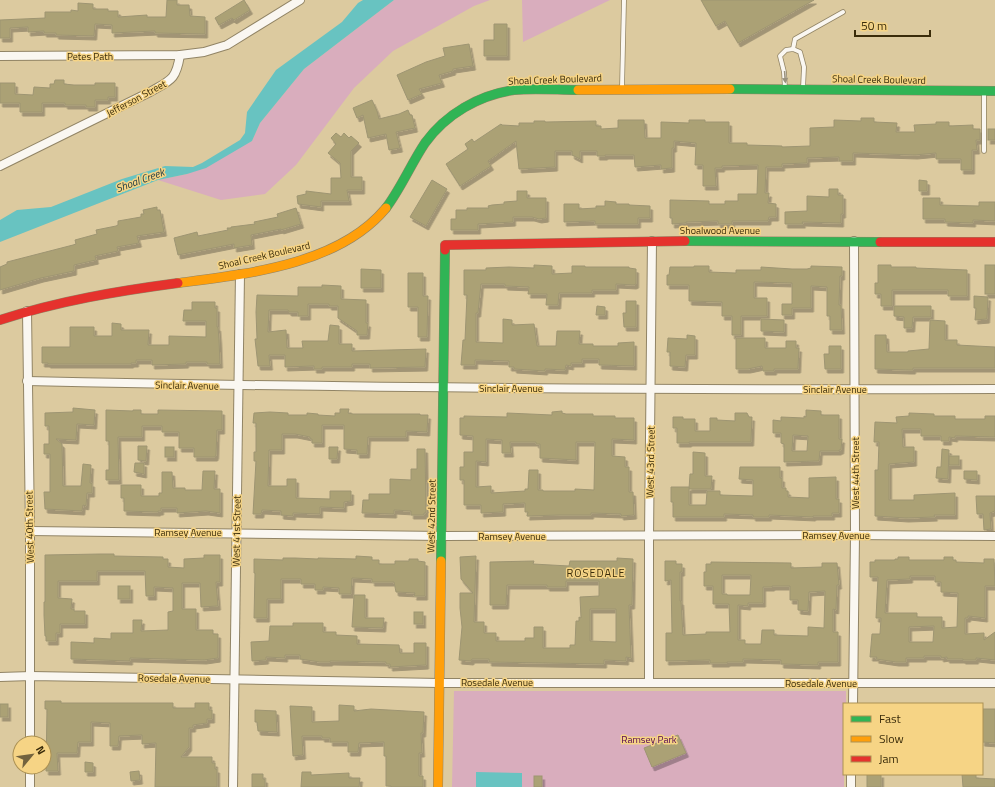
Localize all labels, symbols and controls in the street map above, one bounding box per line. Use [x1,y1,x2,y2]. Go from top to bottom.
scale bar [855,12,930,38]
text: 50 m [861,16,887,35]
street label: Petes Path [67,49,113,64]
street label: Shoal Creek Boulevard [508,70,602,89]
one-way arrow [781,71,788,83]
street label: Shoal Creek Boulevard [832,71,926,88]
street label: Jefferson Street [103,76,169,121]
water label: Shoal Creek [113,163,168,196]
street label: Shoalwood Avenue [680,223,760,238]
street label: Shoal Creek Boulevard [217,238,312,273]
street label: Sinclair Avenue [155,377,219,394]
street label: Sinclair Avenue [479,381,543,396]
street label: Sinclair Avenue [803,382,867,397]
street label: West 43rd Street [642,425,659,498]
street label: West 44th Street [848,436,863,509]
street label: West 42nd Street [423,478,440,553]
street label: West 40th Street [21,490,38,563]
street label: West 41st Street [228,495,245,567]
street label: Ramsey Avenue [154,525,222,540]
street label: Ramsey Avenue [802,528,870,543]
street label: Ramsey Avenue [478,529,546,544]
district label: ROSEDALE [567,565,625,581]
street label: Rosedale Avenue [138,670,210,687]
street label: Rosedale Avenue [461,675,533,690]
street label: Rosedale Avenue [785,676,857,691]
legend [843,703,983,775]
text: Fast [879,709,902,728]
text: Slow [879,729,904,748]
park label: Ramsey Park [621,732,677,747]
north arrow [12,735,52,775]
text: N [32,743,50,757]
text: Jam [879,749,899,768]

